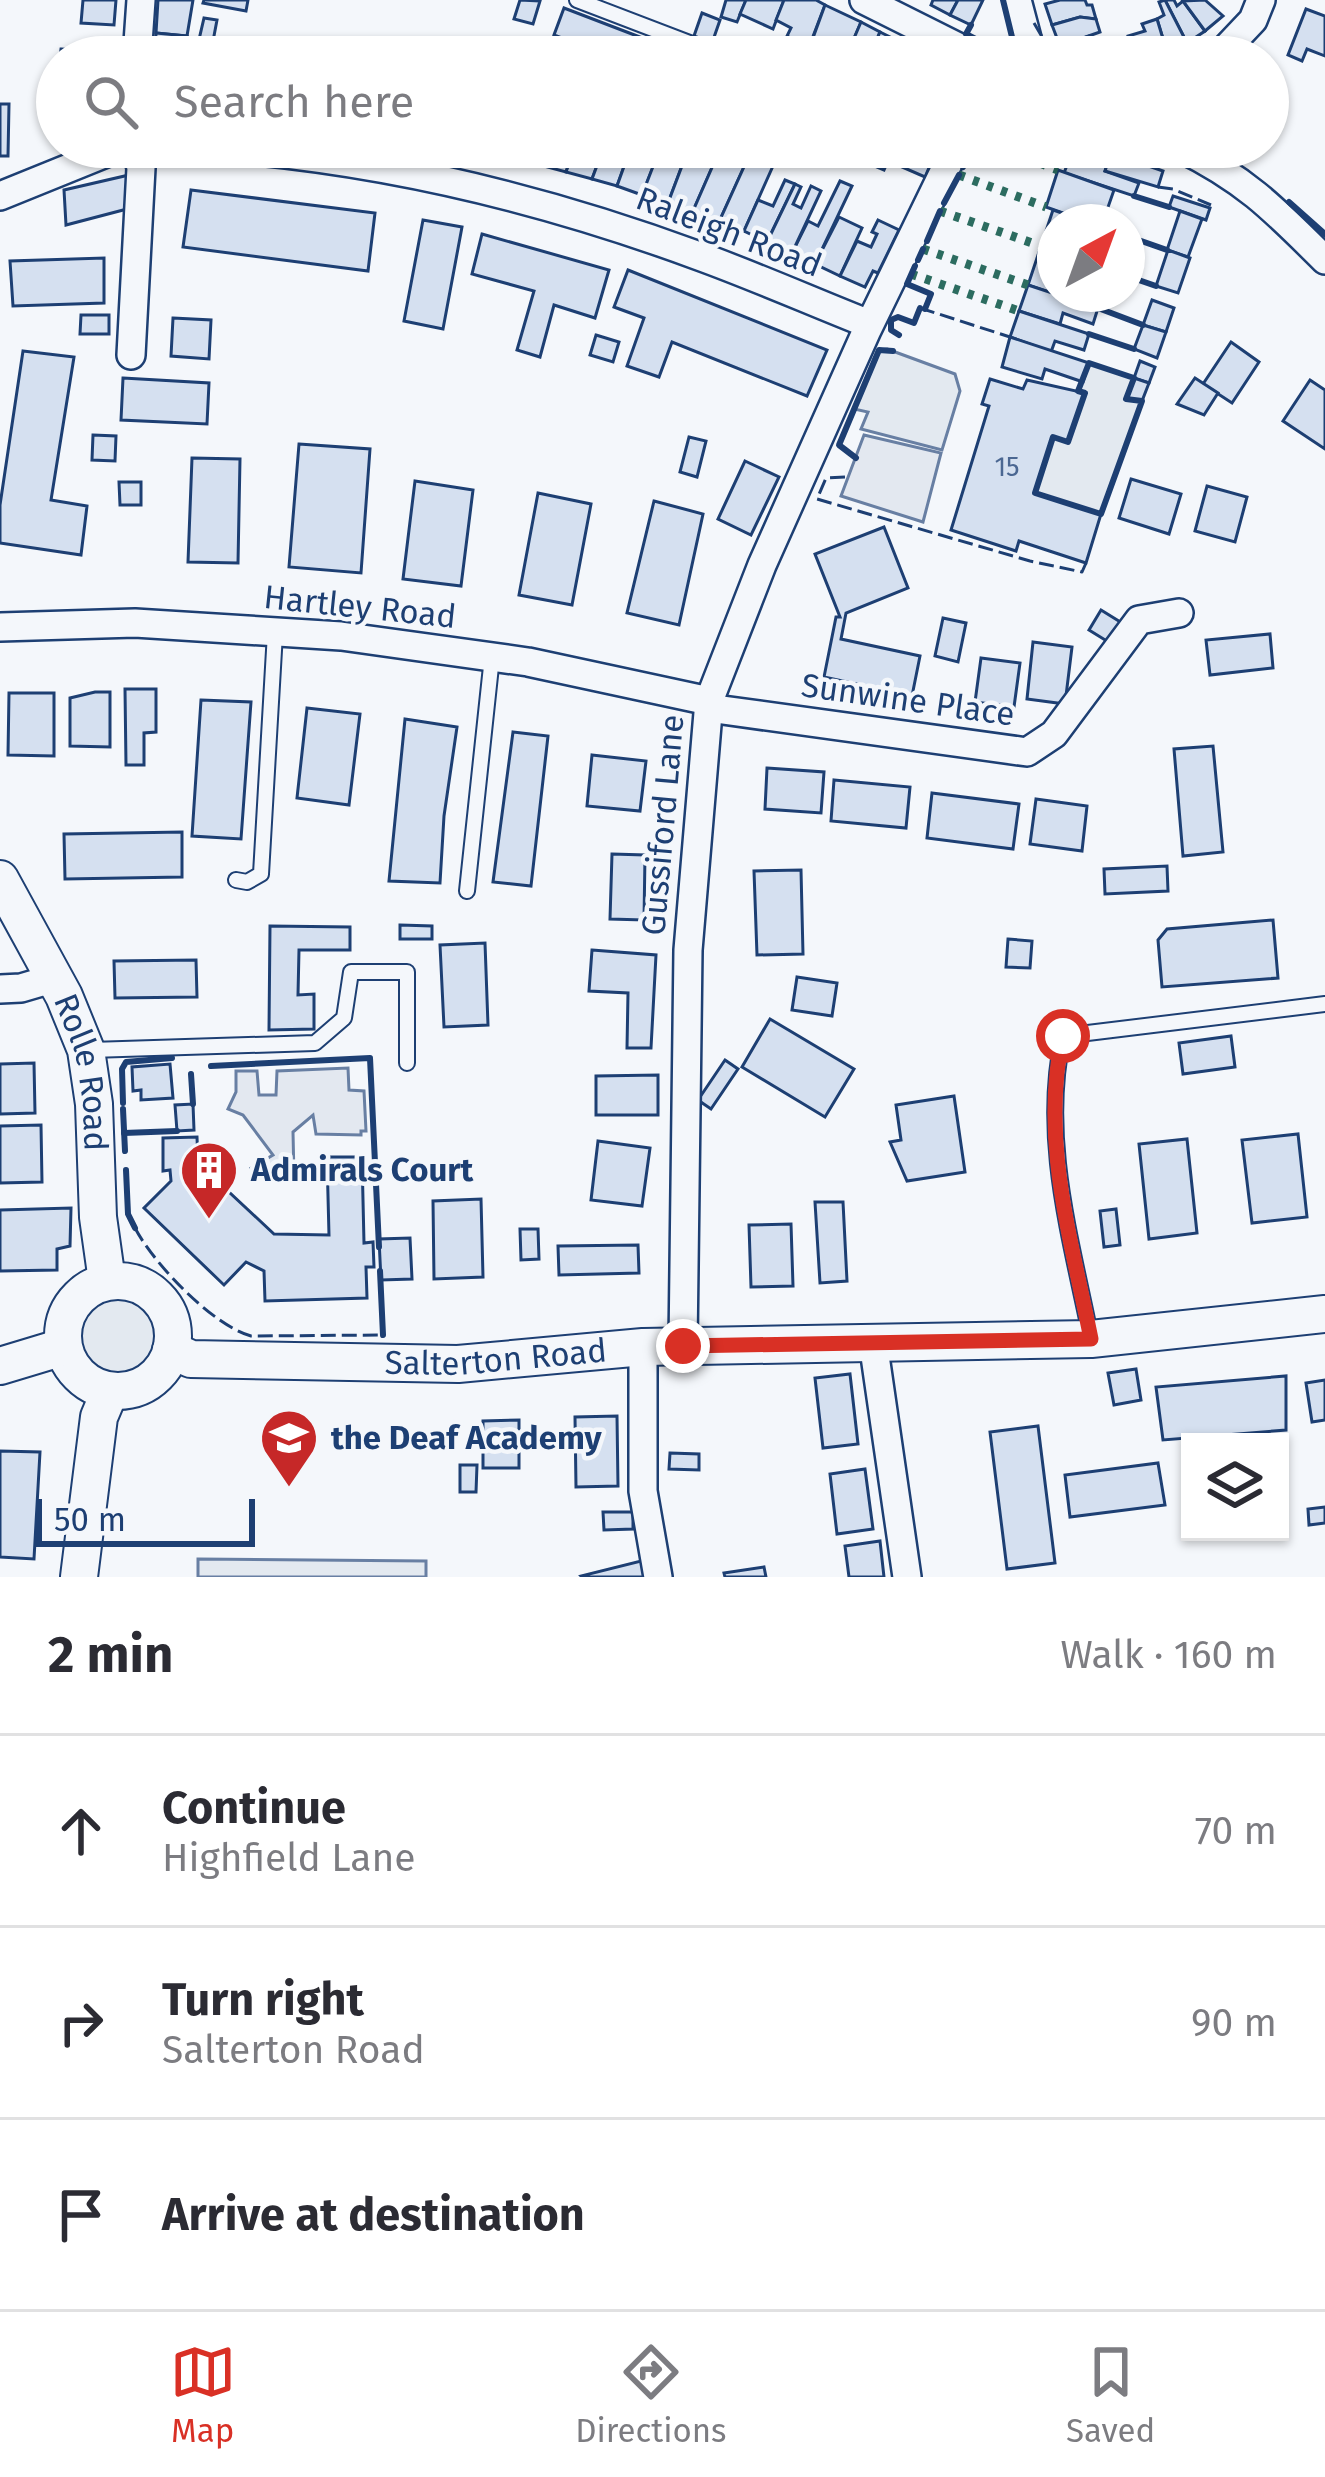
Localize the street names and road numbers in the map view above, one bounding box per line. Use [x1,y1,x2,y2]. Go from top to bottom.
street label: Raleigh Road [631,178,827,286]
street label: Hartley Road [262,577,458,637]
street label: Sunwine Place [799,665,1017,735]
street label: Gussiford Lane [633,713,693,937]
street label: Rolle Road [45,988,116,1152]
street label: Salterton Road [384,1330,608,1384]

